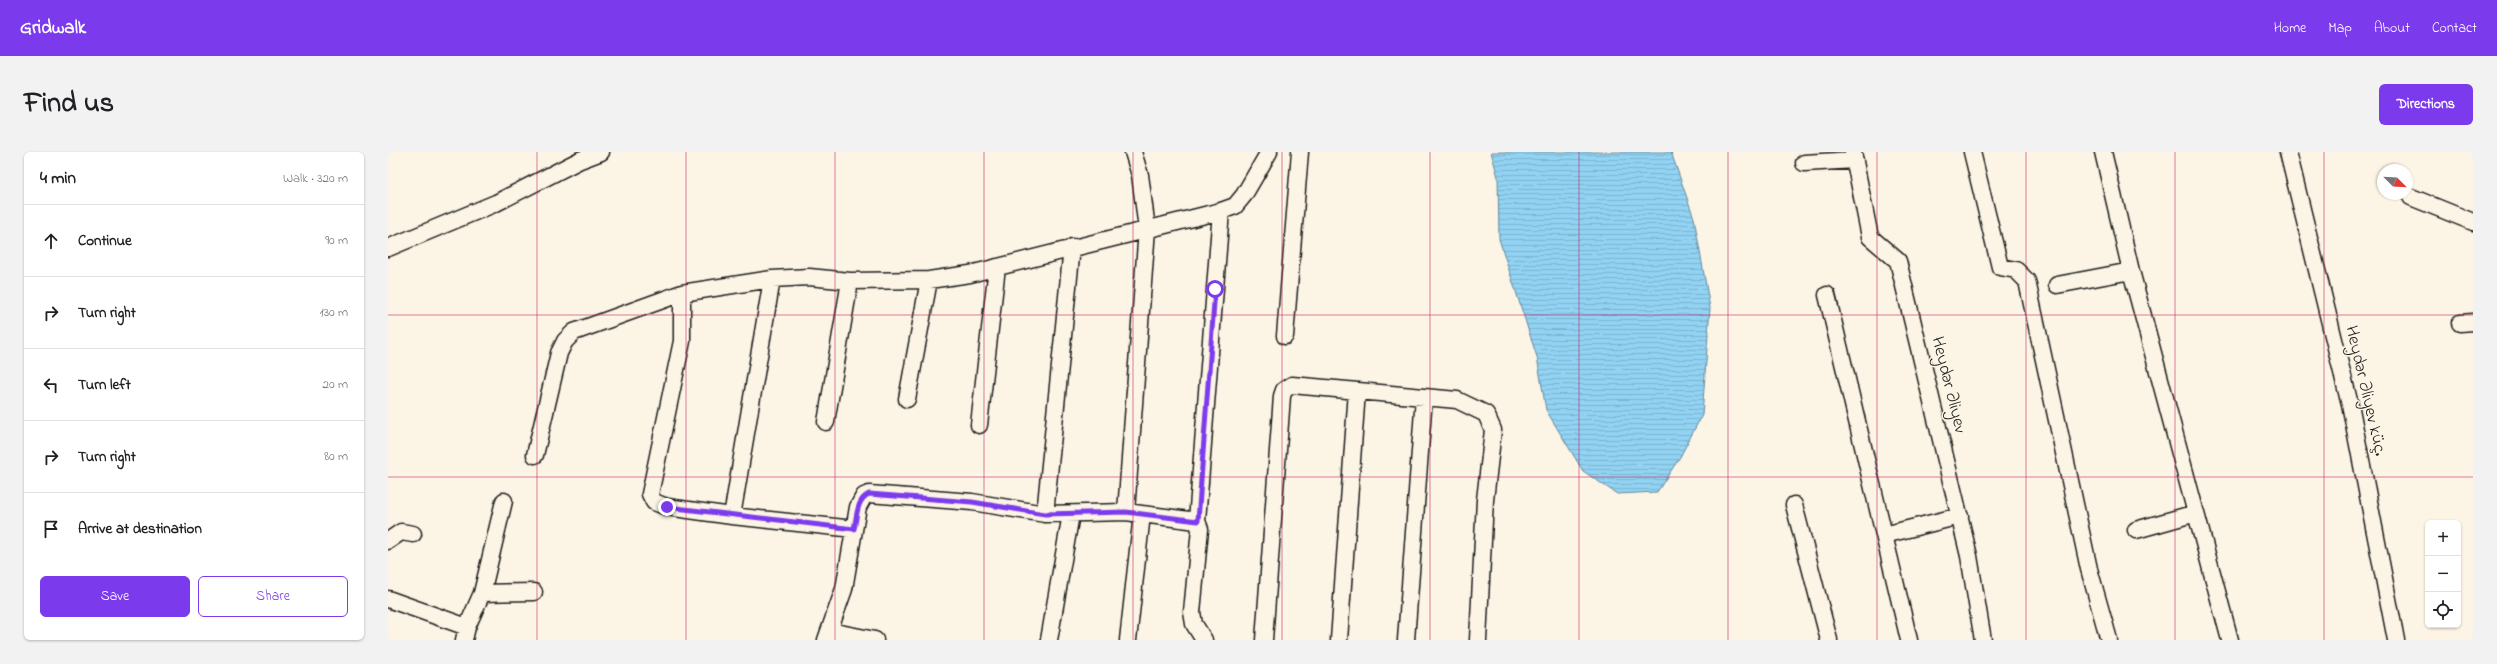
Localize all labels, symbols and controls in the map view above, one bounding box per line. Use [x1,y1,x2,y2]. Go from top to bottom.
text: Gridwalk [20,15,86,42]
text: Home [2274,18,2306,39]
text: Map [2328,18,2352,39]
text: About [2374,18,2410,39]
text: Contact [2432,18,2477,39]
text: Find us [24,84,114,125]
button: Directions [2379,84,2473,125]
north arrow [2377,164,2413,200]
text: 4 min [40,166,76,191]
text: Walk · 320 m [283,169,348,188]
icon: ahead [40,230,62,252]
text: Continue [78,230,132,252]
text: 90 m [325,231,348,250]
route start [1206,280,1224,298]
icon: right [40,302,62,324]
text: Turn right [78,302,136,324]
text: 130 m [320,303,348,322]
street label: Heydər Əliyev küç. [2337,323,2393,459]
street label: Heydər Əliyev [1923,334,1973,436]
icon: left [40,374,62,396]
text: Turn left [78,374,131,396]
text: 20 m [323,375,348,394]
icon: right [40,446,62,468]
text: Turn right [78,446,136,468]
text: 80 m [324,447,348,466]
route end [658,498,676,516]
icon: arrive [40,518,62,540]
text: Arrive at destination [78,518,202,540]
map controls [2425,520,2461,628]
button: + [2425,520,2461,556]
button: − [2425,556,2461,592]
button: Save [40,576,190,617]
button: Share [198,576,348,617]
button: locate [2425,592,2461,628]

